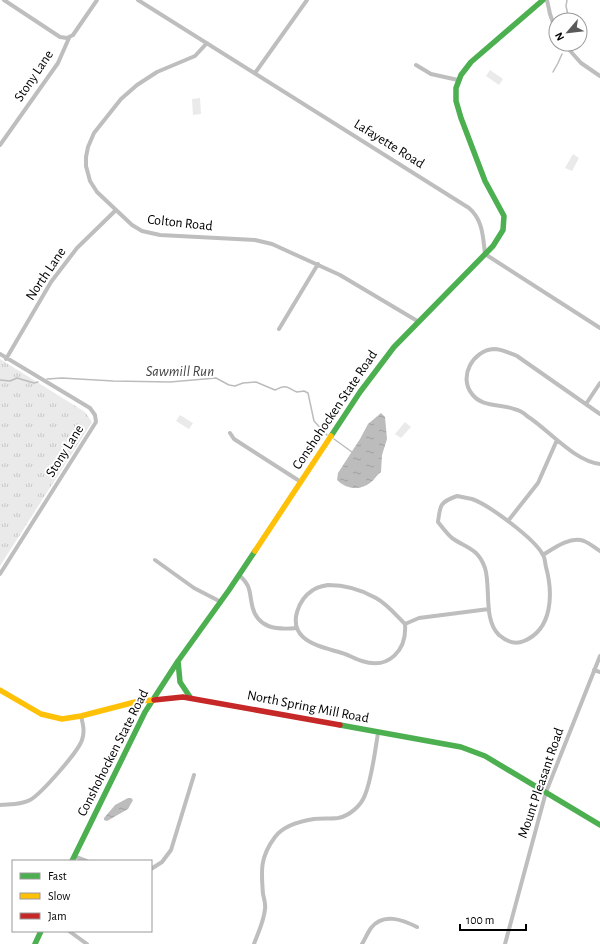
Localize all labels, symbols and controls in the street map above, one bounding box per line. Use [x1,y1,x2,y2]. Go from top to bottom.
north arrow [548,12,588,52]
text: N [553,30,566,42]
street label: Stony Lane [12,48,56,104]
street label: Lafayette Road [351,117,427,171]
street label: Colton Road [147,213,213,233]
street label: North Lane [23,245,69,303]
street label: Conshohocken State Road [290,348,380,472]
water label: Sawmill Run [146,364,214,379]
street label: Stony Lane [44,422,86,480]
street label: Conshohocken State Road [75,687,151,819]
street label: North Spring Mill Road [246,688,370,726]
street label: Mount Pleasant Road [516,726,566,840]
legend [12,860,152,932]
text: Fast [48,870,67,882]
text: Slow [48,890,70,902]
scale bar [460,906,526,932]
text: Jam [48,910,67,922]
text: 100 m [466,914,494,926]

